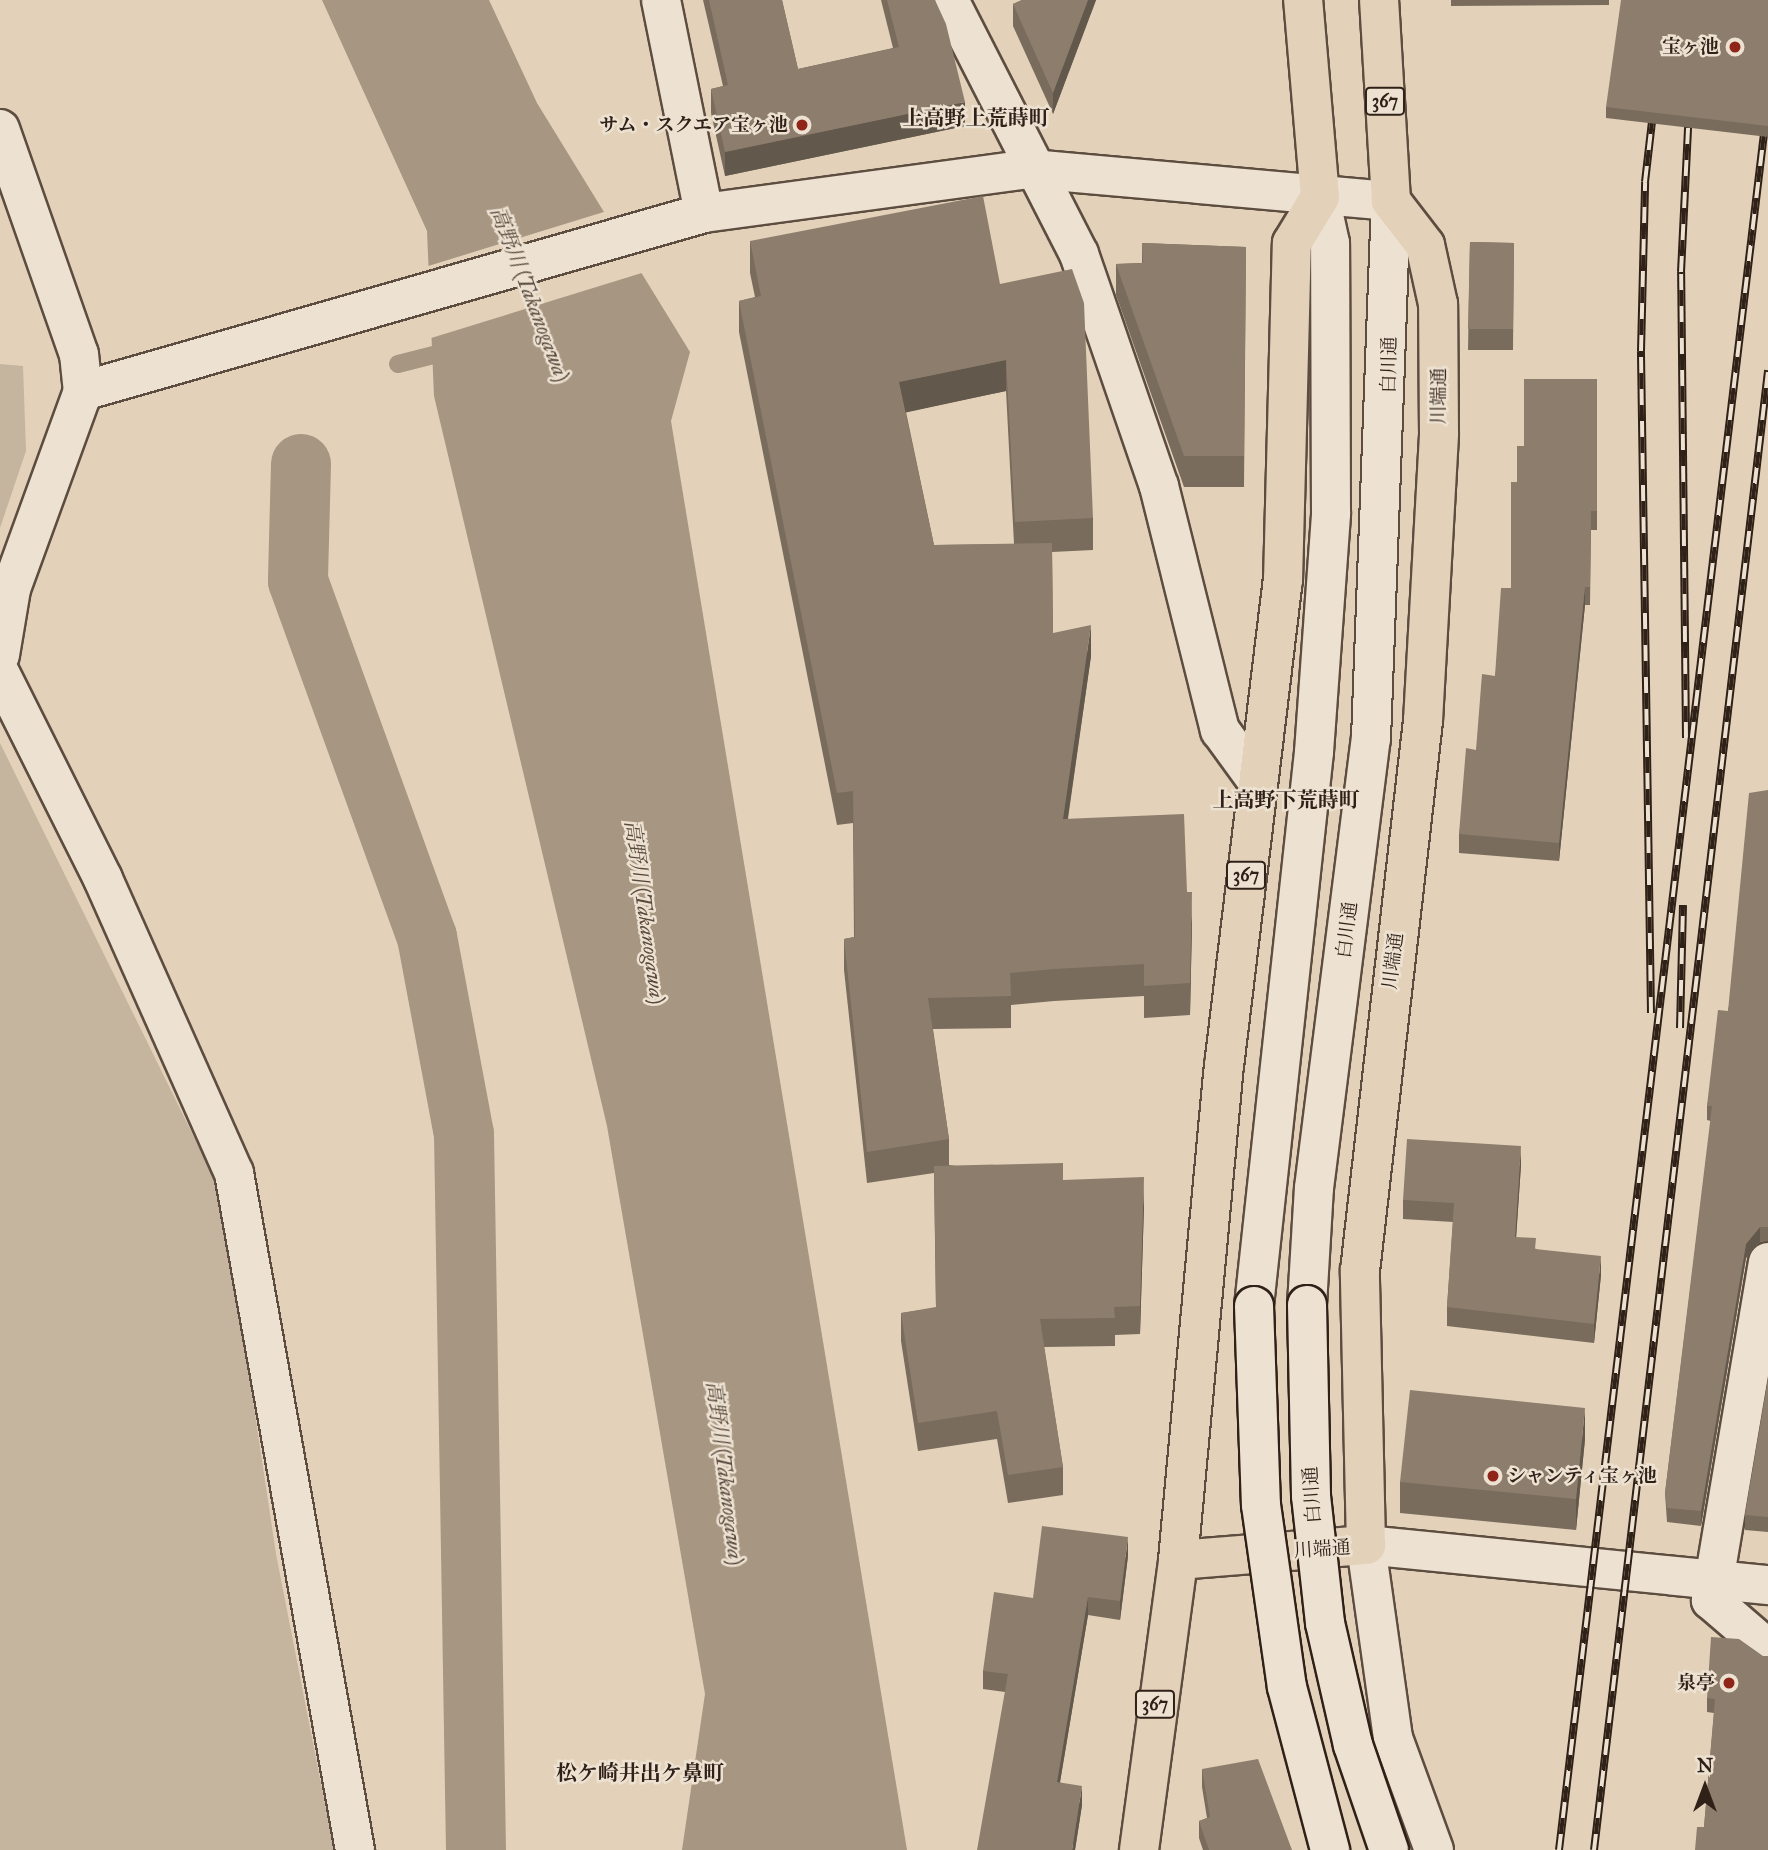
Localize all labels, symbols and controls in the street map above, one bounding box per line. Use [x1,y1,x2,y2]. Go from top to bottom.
place label: 宝ヶ池 [1662,36,1719,58]
marker: 宝ヶ池 [1725,37,1745,57]
road number: 367 [1364,86,1406,116]
district label: 上高野上荒蒔町 [903,105,1049,131]
place label: サム・スクエア宝ヶ池 [598,114,788,136]
marker: サム・スクエア宝ヶ池 [794,117,810,133]
water label: 高野川 (Takanogawa) [485,203,575,385]
street label: 白川通 [1377,336,1401,394]
street label: 川端通 [1428,368,1450,424]
district label: 上高野下荒蒔町 [1213,787,1359,813]
water label: 高野川 (Takanogawa) [620,819,670,1005]
road number: 367 [1225,860,1267,890]
street label: 白川通 [1332,900,1362,960]
street label: 川端通 [1378,931,1408,991]
water label: 高野川 (Takanogawa) [701,1380,749,1566]
place label: シャンティ宝ヶ池 [1507,1465,1659,1487]
street label: 白川通 [1299,1466,1325,1524]
marker: シャンティ宝ヶ池 [1485,1468,1501,1484]
street label: 川端通 [1293,1536,1351,1562]
place label: 泉亭 [1677,1672,1715,1694]
marker: 泉亭 [1721,1675,1737,1691]
road number: 367 [1134,1689,1176,1718]
north arrow [1670,1752,1740,1822]
text: N [1697,1754,1713,1777]
district label: 松ケ崎井出ケ鼻町 [556,1760,724,1786]

